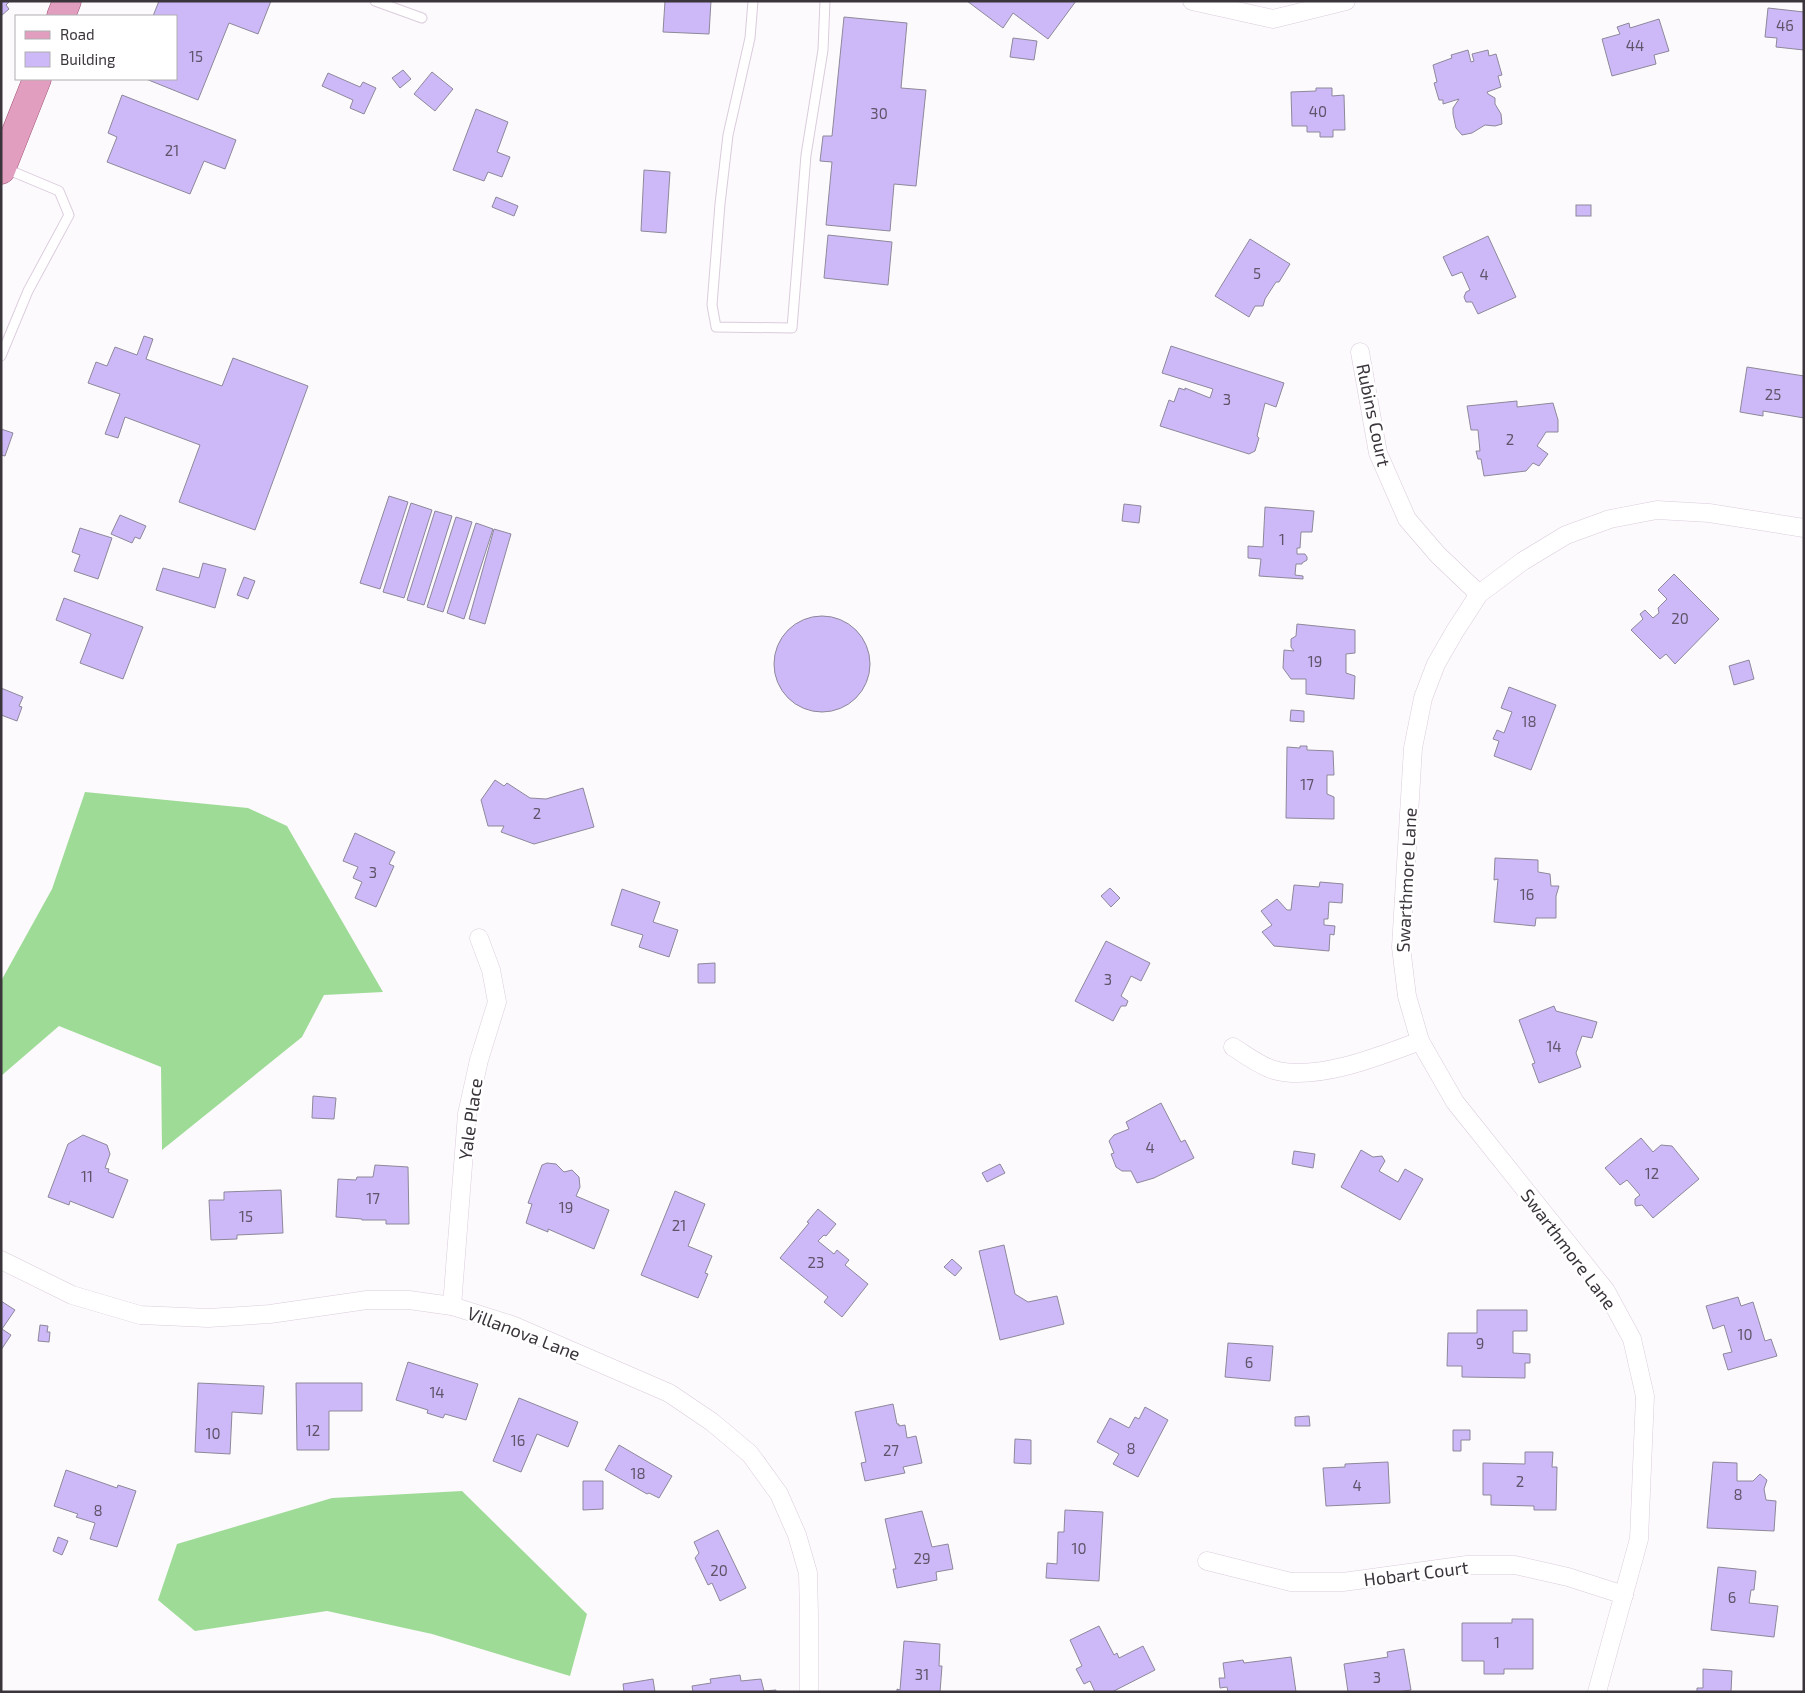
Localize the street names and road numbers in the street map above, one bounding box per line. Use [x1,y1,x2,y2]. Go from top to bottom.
street label: Rubins Court [1352,362,1396,469]
street label: Swarthmore Lane [1391,807,1421,953]
street label: Yale Place [453,1077,487,1161]
street label: Swarthmore Lane [1517,1184,1621,1314]
street label: Villanova Lane [464,1301,584,1365]
street label: Hobart Court [1362,1556,1470,1590]

